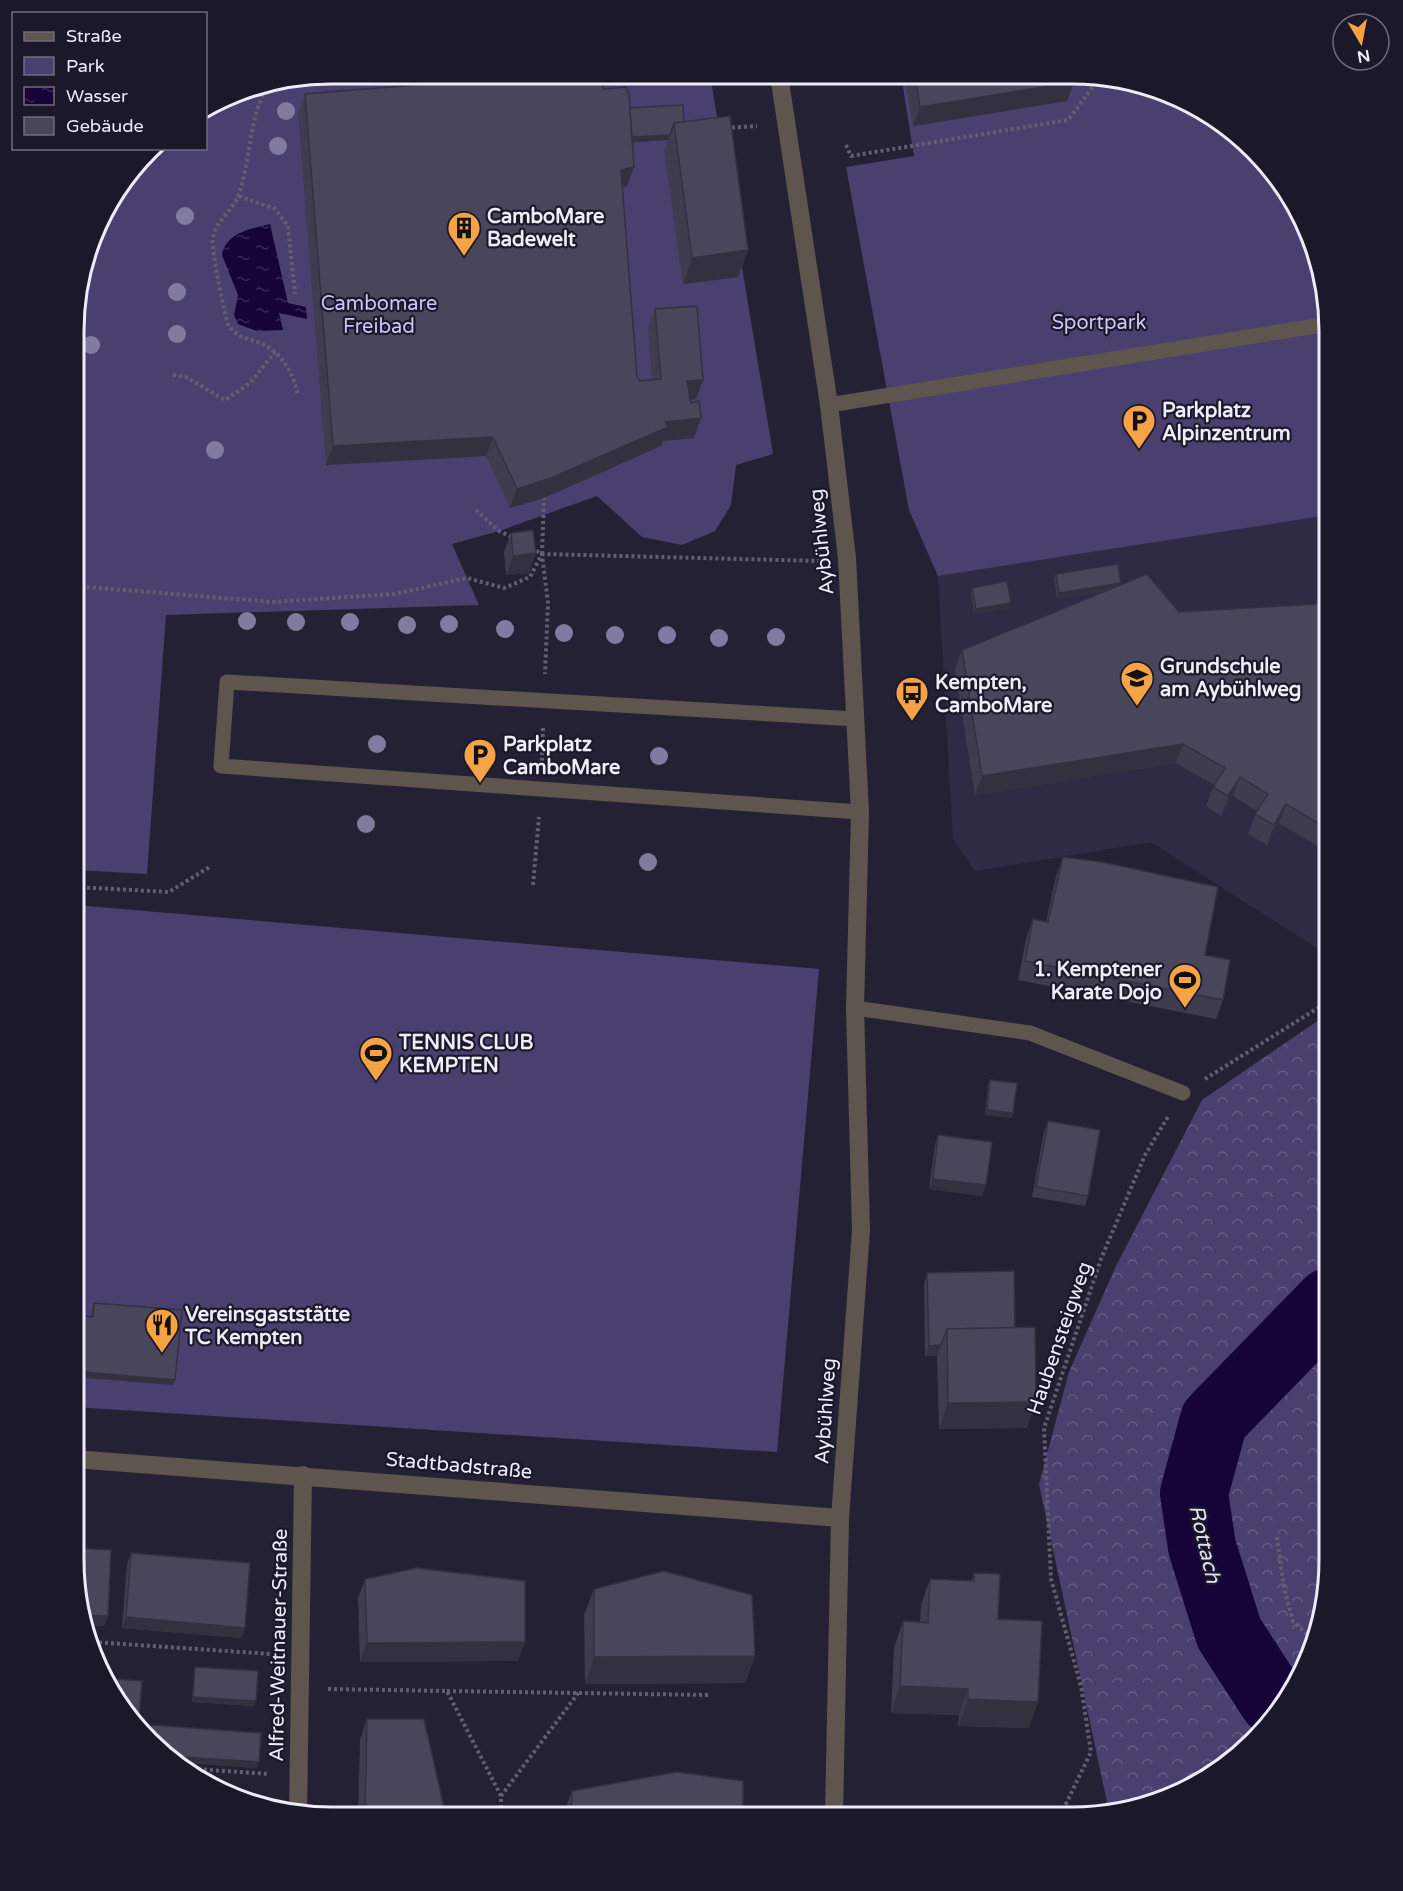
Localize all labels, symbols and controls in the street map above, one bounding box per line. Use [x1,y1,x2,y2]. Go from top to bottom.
legend [12,12,207,150]
north arrow [1331,12,1391,72]
text: Straße [66,25,122,47]
text: N [1355,45,1371,67]
text: Park [66,55,105,77]
text: Wasser [66,85,128,107]
text: Gebäude [66,115,144,137]
place label: CamboMare Badewelt [487,205,604,252]
building icon: CamboMare Badewelt [446,210,482,257]
park label: Cambomare Freibad [321,292,437,339]
park label: Sportpark [1052,311,1146,335]
place label: Parkplatz Alpinzentrum [1162,399,1291,446]
parking icon: Parkplatz Alpinzentrum [1121,403,1157,450]
street label: Aybühlweg [804,488,839,596]
place label: Grundschule am Aybühlweg [1160,655,1301,702]
school or university icon: Grundschule am Aybühlweg [1119,660,1155,707]
place label: Kempten, CamboMare [935,671,1052,718]
bus stop icon: Kempten, CamboMare [894,675,930,722]
place label: Parkplatz CamboMare [503,733,620,780]
parking icon: Parkplatz CamboMare [462,737,498,784]
place label: 1. Kemptener Karate Dojo [1033,958,1162,1005]
sports icon: 1. Kemptener Karate Dojo [1167,962,1203,1009]
place label: TENNIS CLUB KEMPTEN [398,1031,533,1078]
sports icon: TENNIS CLUB KEMPTEN [358,1035,394,1082]
street label: Haubensteigweg [1023,1259,1097,1418]
place label: Vereinsgaststätte TC Kempten [184,1303,350,1350]
restaurant icon: Vereinsgaststätte TC Kempten [144,1307,180,1354]
street label: Aybühlweg [810,1357,842,1465]
street label: Stadtbadstraße [385,1448,533,1484]
water label: Rottach [1183,1503,1226,1587]
street label: Alfred-Weitnauer-Straße [265,1528,293,1762]

